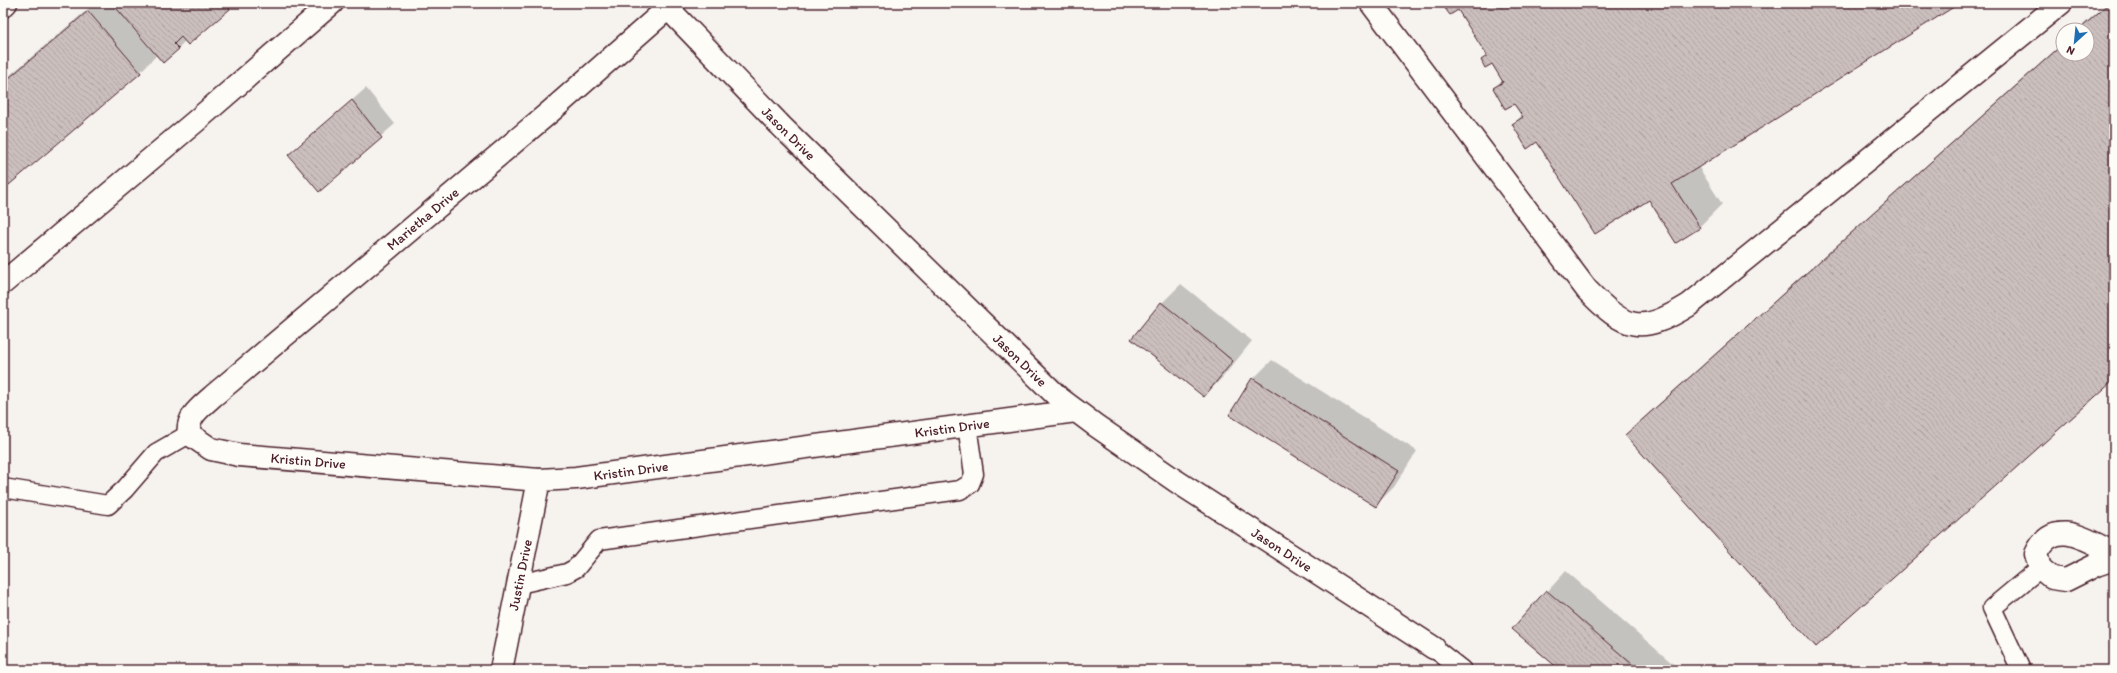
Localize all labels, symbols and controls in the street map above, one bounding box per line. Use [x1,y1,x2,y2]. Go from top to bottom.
north arrow [2055,22,2095,62]
text: N [2064,43,2077,58]
street label: Jason Drive [758,103,819,164]
street label: Marietha Drive [383,184,463,254]
street label: Jason Drive [990,330,1051,390]
street label: Kristin Drive [914,414,991,441]
street label: Kristin Drive [270,449,347,472]
street label: Kristin Drive [592,457,670,484]
street label: Jason Drive [1248,524,1316,576]
street label: Justin Drive [505,537,536,612]

